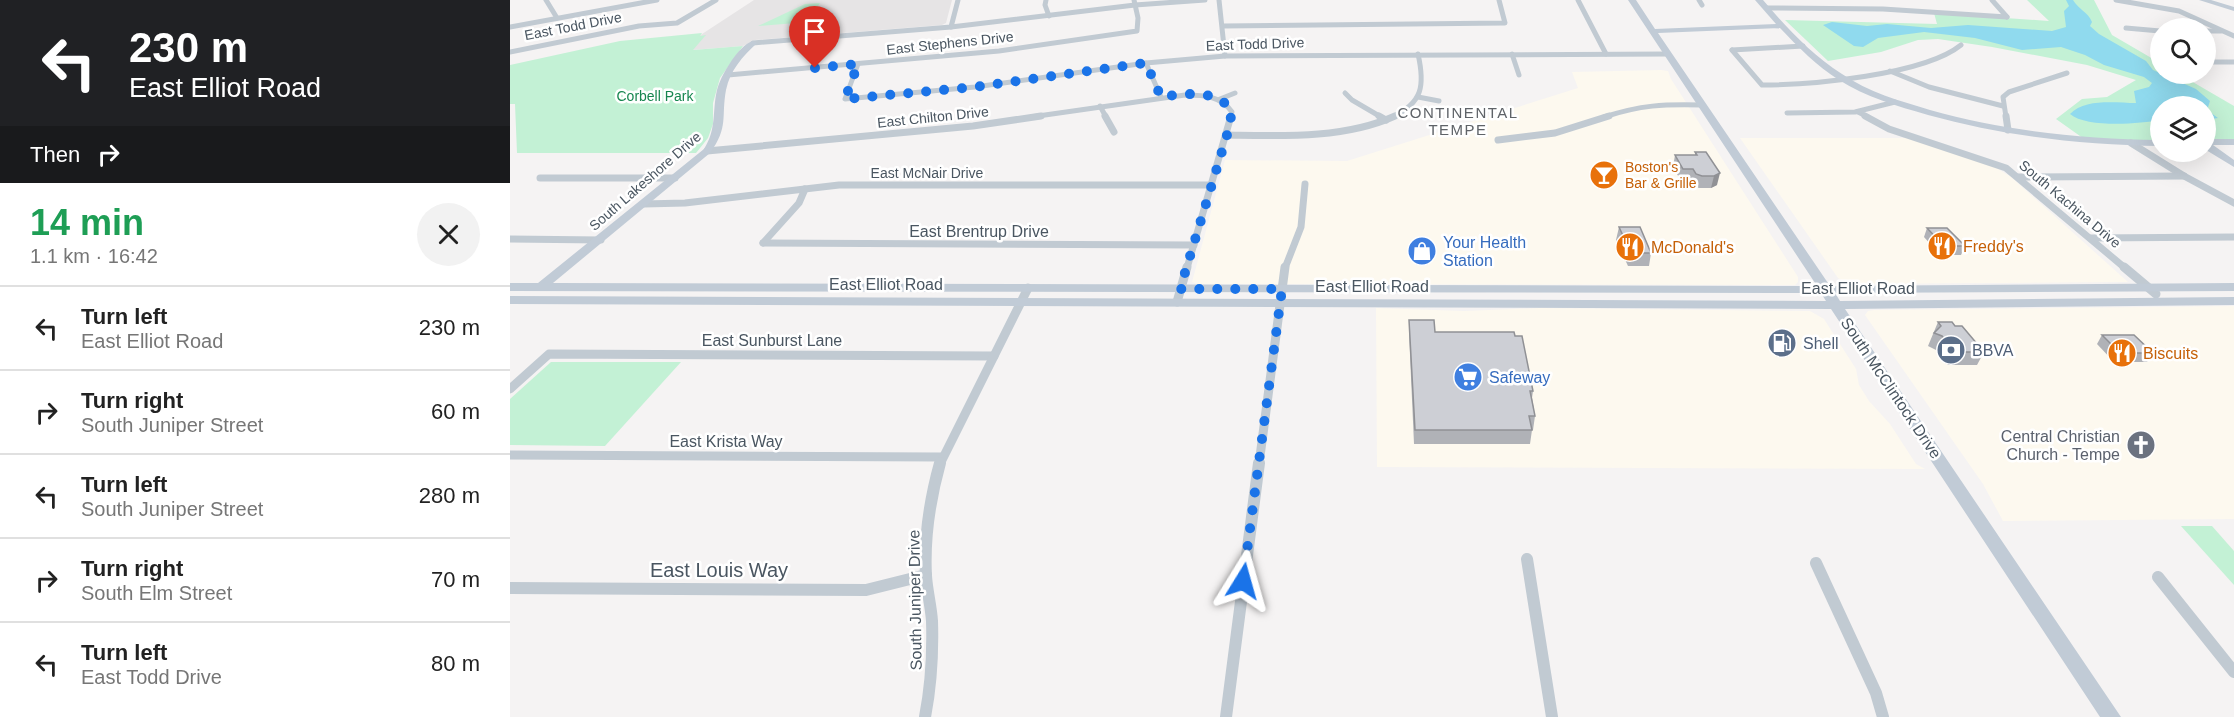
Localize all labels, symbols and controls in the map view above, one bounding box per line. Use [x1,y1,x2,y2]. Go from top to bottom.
pin [789,6,840,68]
street label: East Todd Drive [523,9,623,43]
icon: arrive [798,15,831,48]
map controls [2150,18,2216,162]
button: search [2150,18,2216,84]
icon: left [30,24,108,102]
text: 230 m [129,24,248,71]
street label: East Stephens Drive [886,28,1015,58]
street label: East Todd Drive [1205,34,1305,54]
text: East Elliot Road [129,73,321,103]
park label: Corbell Park [616,88,695,104]
button: layers [2150,96,2216,162]
street label: East Chilton Drive [876,103,990,131]
district label: CONTINENTAL TEMPE [1397,104,1519,138]
street label: South Lakeshore Drive [586,128,704,234]
icon: right [92,138,125,171]
text: Then [30,142,80,167]
street label: South Kachina Drive [2016,157,2124,251]
bar icon: Boston's Bar & Grille [1588,159,1620,191]
place label: Boston's Bar & Grille [1625,159,1697,191]
street label: East McNair Drive [871,165,984,181]
text: 14 min [30,202,144,243]
button: close [417,203,480,266]
street label: East Brentrup Drive [909,223,1049,240]
restaurant icon: Freddy's [1926,230,1958,262]
restaurant icon: McDonald's [1614,231,1646,263]
place label: Your Health Station [1443,234,1526,269]
shop icon: Your Health Station [1406,235,1438,267]
place label: Freddy's [1963,238,2024,255]
place label: McDonald's [1651,239,1734,256]
text: 1.1 km · 16:42 [30,245,158,267]
street label: East Elliot Road [829,276,943,293]
street label: East Elliot Road [1315,278,1429,295]
street label: East Elliot Road [1801,280,1915,297]
text: Turn left [81,304,167,329]
icon: left [30,312,63,345]
street label: South McClintock Drive [1837,314,1945,462]
text: 230 m [419,315,480,340]
fuel station icon: Shell [1766,327,1798,359]
text: East Elliot Road [81,330,223,352]
street label: East Sunburst Lane [702,332,842,349]
bank icon: BBVA [1935,334,1967,366]
place label: Shell [1803,335,1839,352]
restaurant icon: Biscuits [2106,337,2138,369]
place label: BBVA [1972,342,2014,359]
place label: Biscuits [2143,345,2198,362]
supermarket icon: Safeway [1452,361,1484,393]
place label: Safeway [1489,369,1550,386]
text: Turn right [81,388,183,413]
icon: right [30,396,63,429]
text: 60 m [431,399,480,424]
text: South Juniper Street [81,414,263,436]
place label: Central Christian Church - Tempe [2001,428,2120,463]
church icon: Central Christian Church - Tempe [2125,429,2157,461]
street label: East Krista Way [669,433,783,450]
text: Turn left [81,472,167,497]
icon: left [30,480,63,513]
text: 280 m [419,483,480,508]
text: South Juniper Street [81,498,263,520]
street label: South Juniper Drive [905,530,925,670]
position arrow [1211,549,1275,613]
text: Turn right [81,556,183,581]
street label: East Louis Way [650,559,788,581]
icon: right [30,564,63,597]
text: 70 m [431,567,480,592]
text: South Elm Street [81,582,232,604]
text: Turn left [81,640,167,665]
icon: left [30,648,63,681]
text: 80 m [431,651,480,676]
text: East Todd Drive [81,666,222,688]

